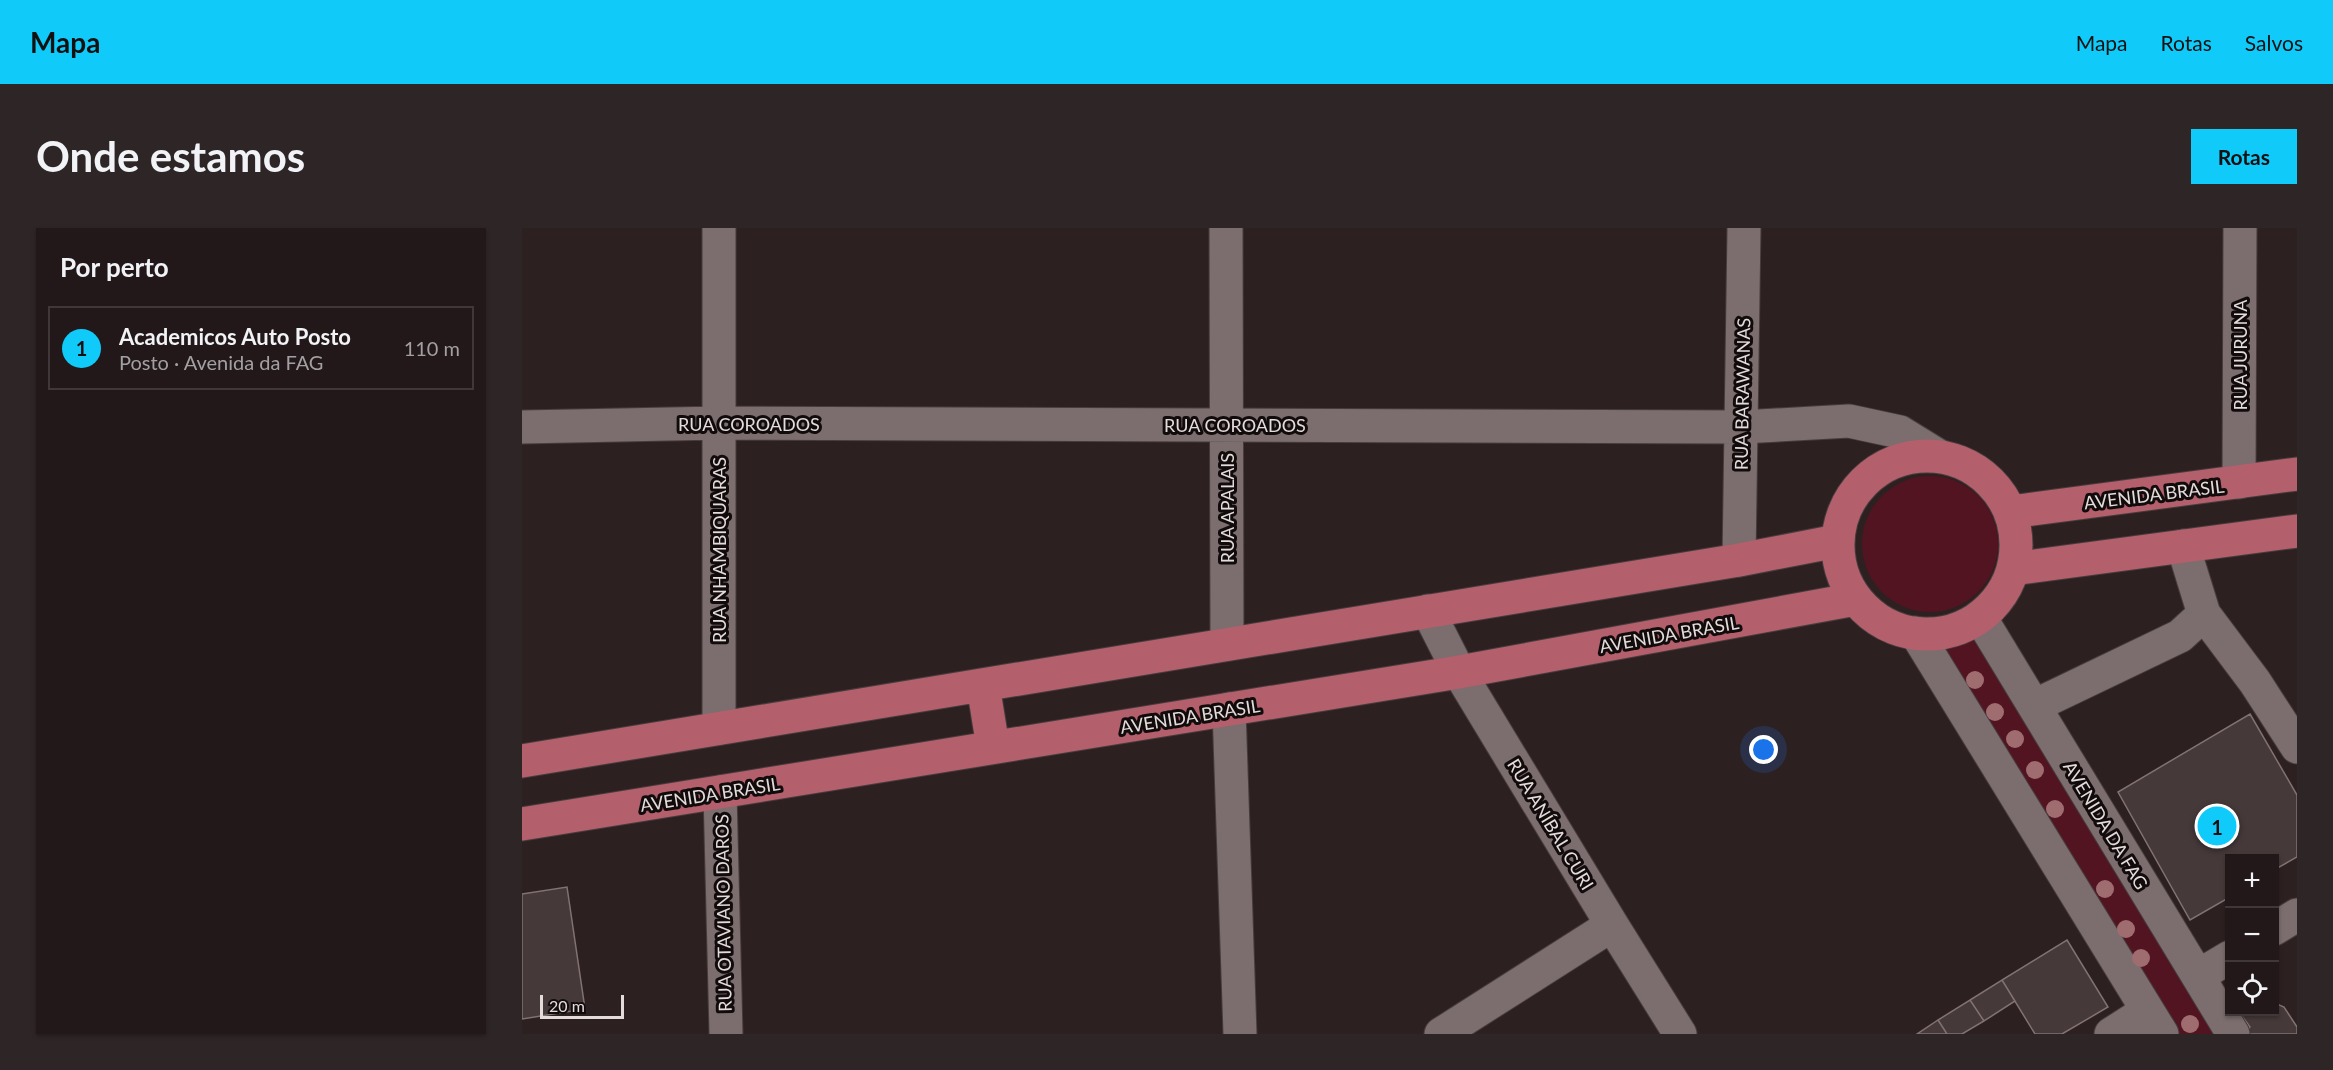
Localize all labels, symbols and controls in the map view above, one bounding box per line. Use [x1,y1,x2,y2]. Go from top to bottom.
text: Mapa [30,25,100,59]
text: Mapa [2076,30,2128,55]
text: Rotas [2161,30,2212,55]
text: Salvos [2245,30,2303,55]
button: Rotas [2191,129,2297,184]
text: Onde estamos [36,131,305,181]
text: Por perto [60,251,169,283]
street label: RUA JURUNA [2229,299,2251,411]
street label: RUA BARAWANAS [1730,318,1754,470]
text: Academicos Auto Posto [119,323,351,350]
text: 1 [76,336,87,360]
text: 110 m [404,336,460,360]
text: Posto · Avenida da FAG [119,350,323,374]
street label: RUA COROADOS [678,413,820,435]
street label: RUA COROADOS [1164,414,1306,436]
street label: RUA APALAIS [1216,453,1238,563]
street label: RUA NHAMBIQUARAS [708,457,730,643]
street label: AVENIDA BRASIL [2083,474,2225,514]
street label: AVENIDA BRASIL [1598,611,1740,657]
street label: AVENIDA BRASIL [1119,694,1261,738]
your location [1749,735,1778,764]
street label: RUA ANÍBAL CURI [1503,754,1599,894]
street label: AVENIDA DA FAG [2059,757,2153,893]
street label: AVENIDA BRASIL [639,772,781,816]
pin: 1 [2198,804,2236,848]
street label: RUA OTAVIANO DAROS [710,814,736,1012]
map controls [2225,854,2279,1016]
button: + [2225,854,2279,908]
button: − [2225,908,2279,962]
button: locate [2225,962,2279,1016]
scale bar [540,992,624,1020]
text: 20 m [549,996,585,1015]

